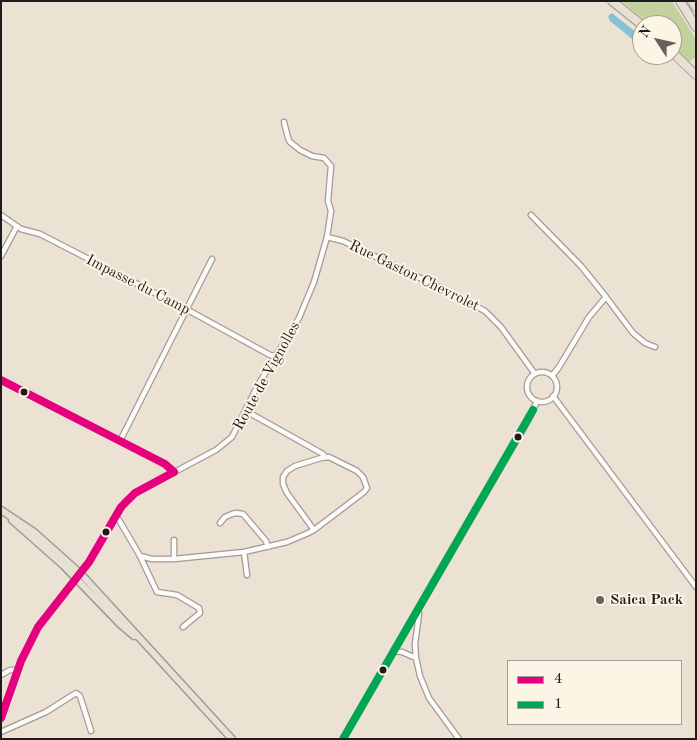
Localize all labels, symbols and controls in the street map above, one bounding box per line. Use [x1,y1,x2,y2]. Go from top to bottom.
north arrow [632,15,682,65]
text: N [637,24,654,40]
street label: Rue Gaston Chevrolet [346,237,482,315]
street label: Impasse du Camp [83,251,193,319]
street label: Route de Vignolles [230,318,304,434]
unlabelled marker [19,387,29,397]
unlabelled marker [513,432,523,442]
unlabelled marker [101,527,111,537]
place label: Saica Pack [610,591,683,609]
marker: Saica Pack [594,594,606,606]
legend [507,660,682,725]
unlabelled marker [378,665,388,675]
text: 4 [554,672,563,687]
text: 1 [554,697,563,712]

